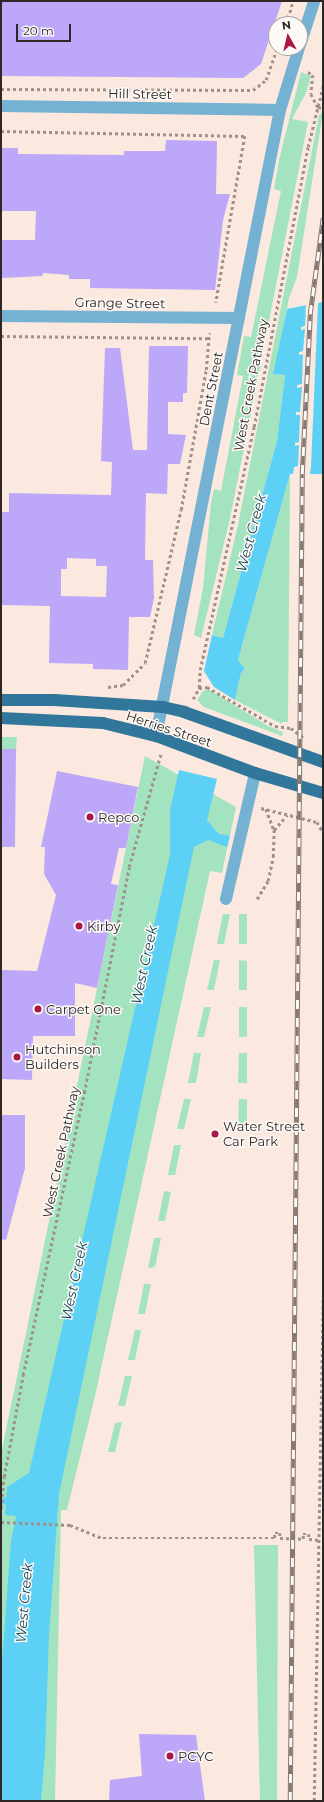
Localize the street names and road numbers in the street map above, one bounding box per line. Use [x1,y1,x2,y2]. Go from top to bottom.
street label: Hill Street [108,86,172,102]
street label: Grange Street [75,294,165,312]
street label: West Creek Pathway [231,318,271,452]
street label: Dent Street [196,351,226,427]
street label: Herries Street [124,708,214,750]
street label: West Creek Pathway [39,1085,83,1219]

